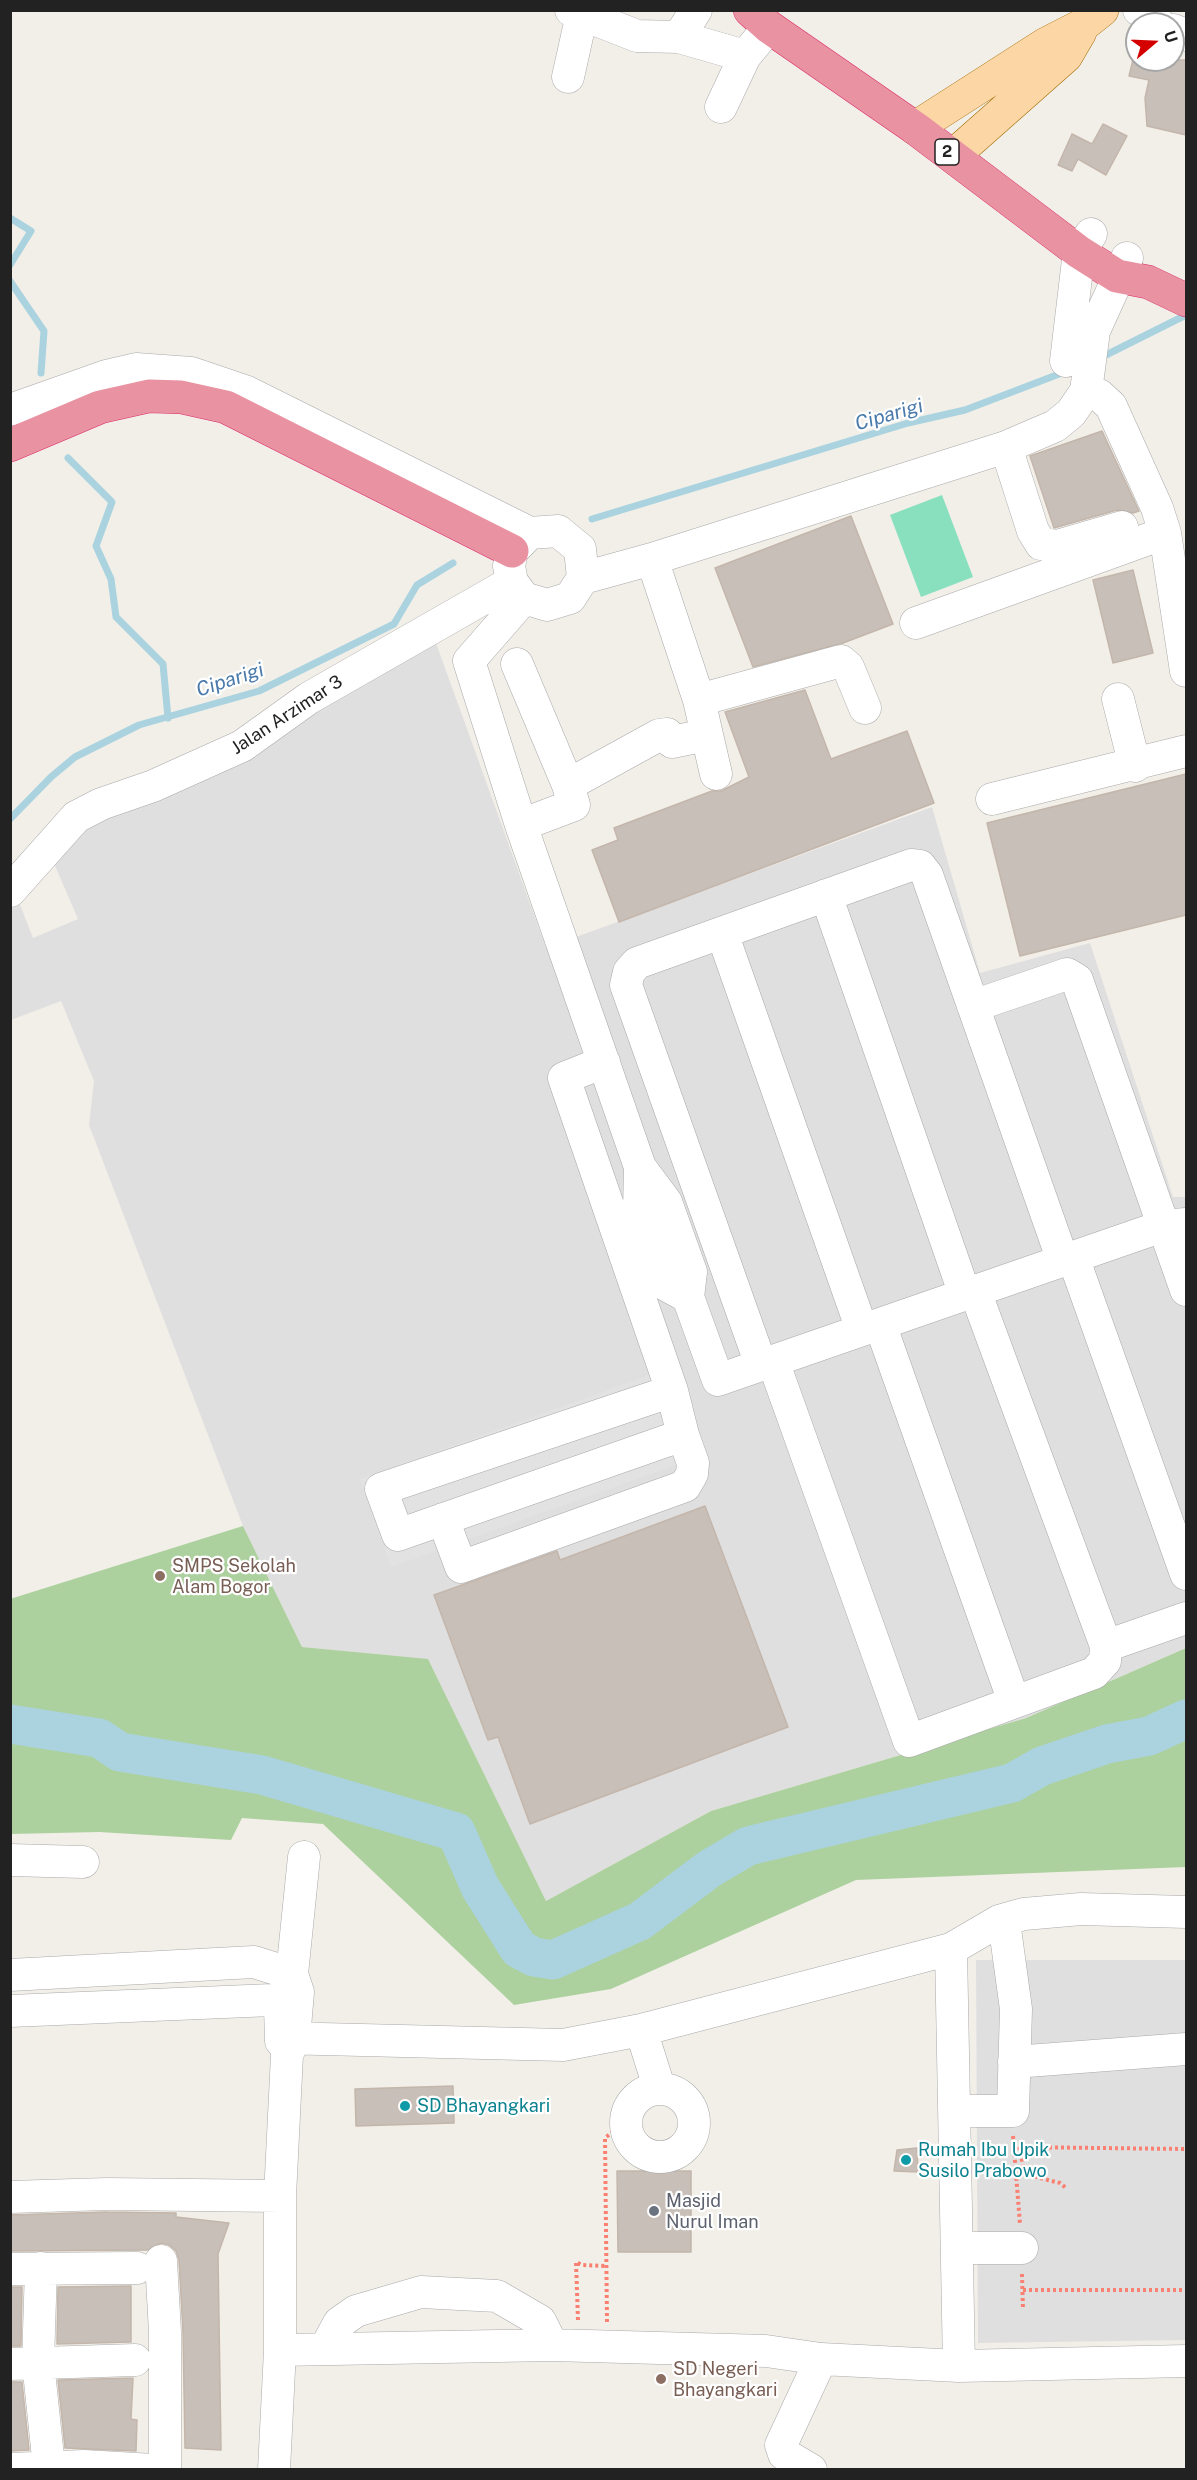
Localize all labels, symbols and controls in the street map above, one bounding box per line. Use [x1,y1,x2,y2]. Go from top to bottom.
north arrow [1125,12,1185,72]
text: U [1160,28,1181,45]
road number: 2 [935,139,959,165]
water label: Ciparigi [852,394,926,436]
water label: Ciparigi [193,658,267,702]
street label: Jalan Arzimar 3 [227,671,347,759]
place label: SMPS Sekolah Alam Bogor [172,1555,296,1598]
marker: SMPS Sekolah Alam Bogor [153,1569,167,1583]
place label: SD Bhayangkari [417,2095,550,2117]
marker: SD Bhayangkari [398,2099,412,2113]
place label: Rumah Ibu Upik Susilo Prabowo [918,2139,1049,2182]
marker: Rumah Ibu Upik Susilo Prabowo [899,2153,913,2167]
place label: Masjid Nurul Iman [666,2190,759,2232]
marker: Masjid Nurul Iman [647,2204,661,2218]
place label: SD Negeri Bhayangkari [673,2358,777,2400]
marker: SD Negeri Bhayangkari [654,2372,668,2386]

